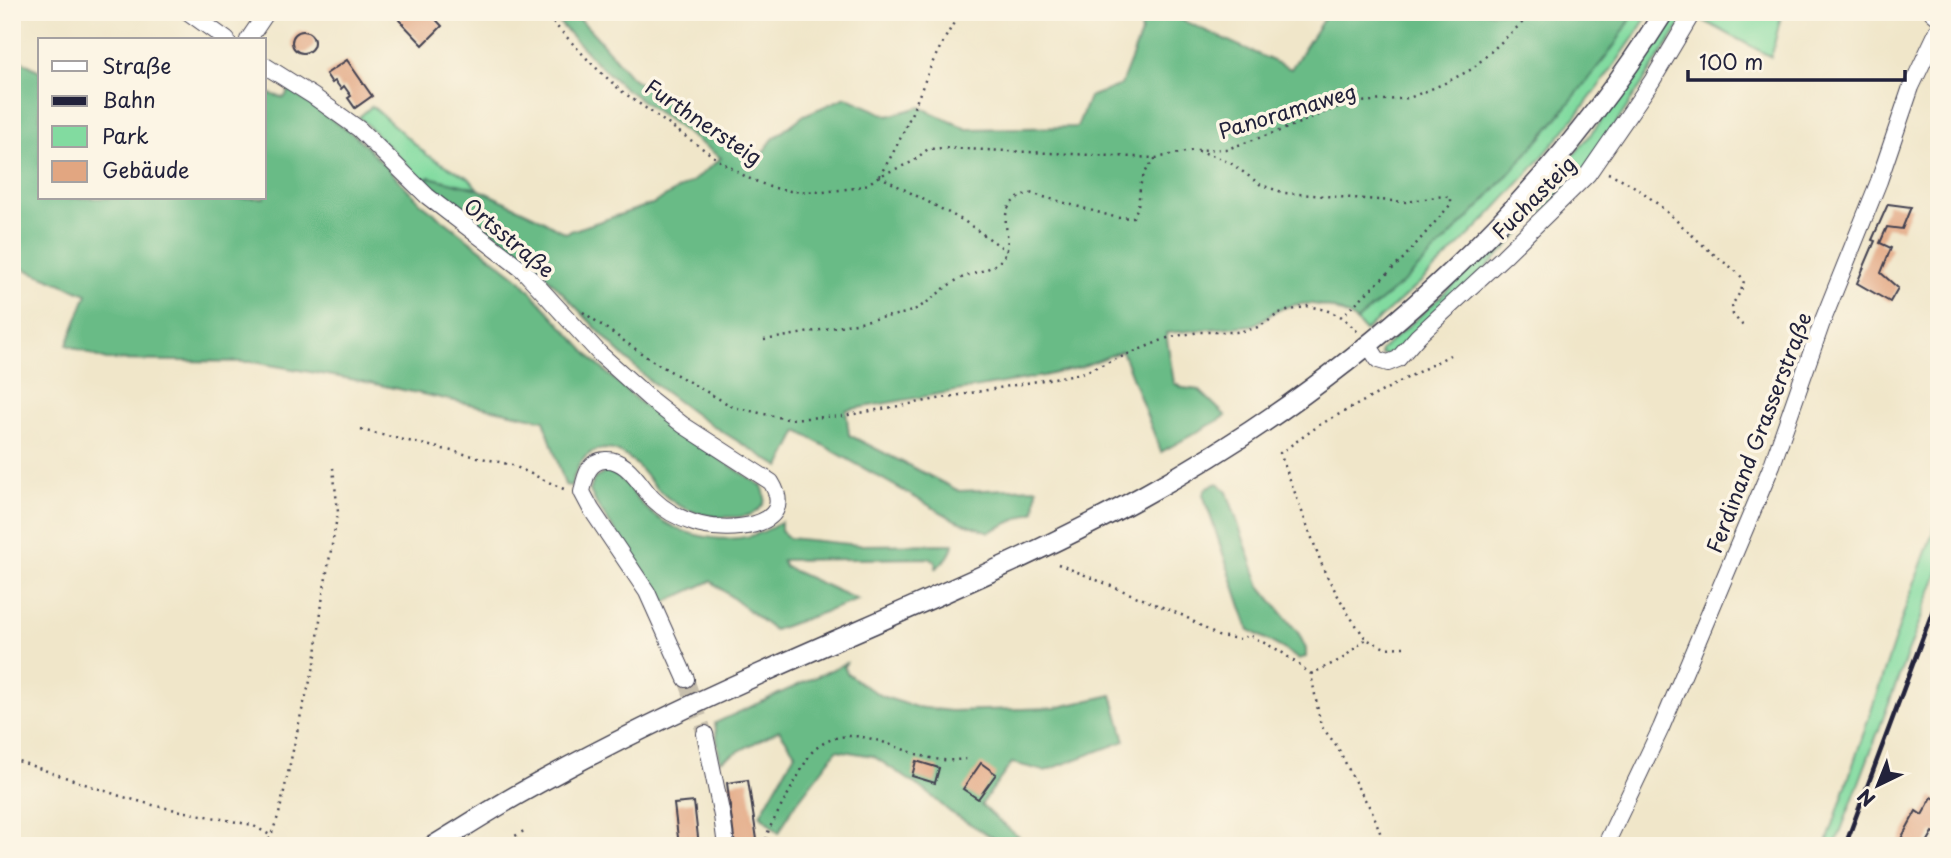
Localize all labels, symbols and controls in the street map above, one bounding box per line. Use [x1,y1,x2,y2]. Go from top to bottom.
legend [38,38,266,200]
scale bar [1688,38,1906,82]
text: 100 m [1699,45,1763,77]
text: Straße [102,49,171,81]
street label: Furthnersteig [639,70,769,172]
street label: Panoramaweg [1214,74,1360,146]
text: Bahn [102,83,156,115]
text: Park [102,119,149,151]
street label: Fuchasteig [1484,148,1582,246]
text: Gebäude [102,153,189,185]
street label: Ortsstraße [458,189,562,285]
street label: Ferdinand Grasserstraße [1697,307,1819,557]
north arrow [1842,750,1912,820]
text: N [1851,783,1881,814]

